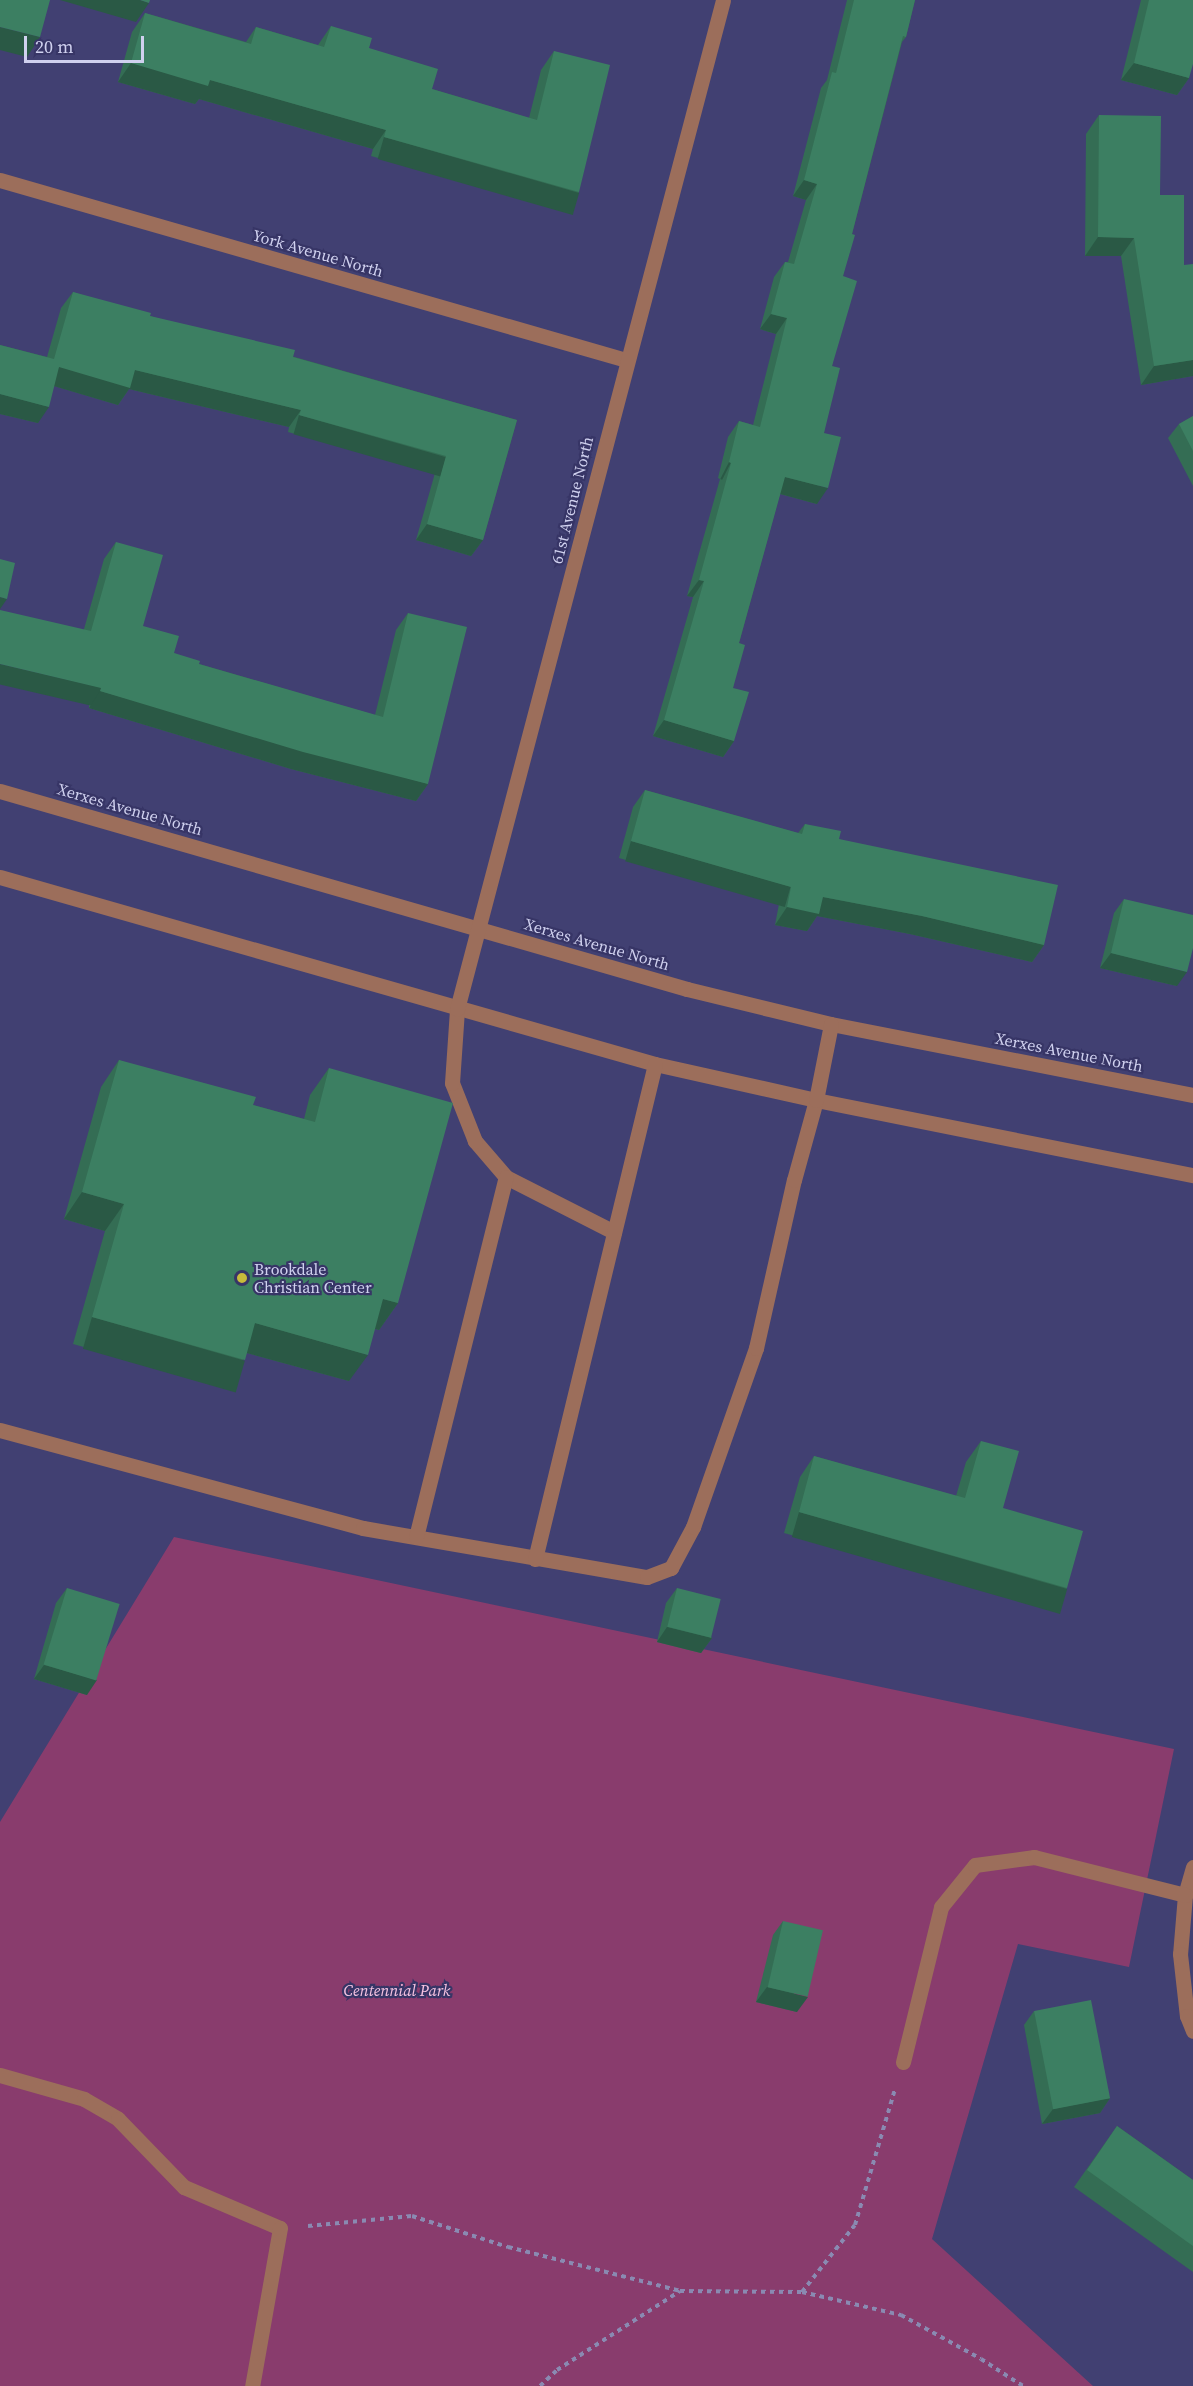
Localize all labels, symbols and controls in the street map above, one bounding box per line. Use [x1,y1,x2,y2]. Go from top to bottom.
scale bar [27,24,147,62]
text: 20 m [35,34,73,59]
street label: York Avenue North [250,225,386,281]
street label: 61st Avenue North [547,434,597,566]
street label: Xerxes Avenue North [55,779,205,839]
street label: Xerxes Avenue North [522,914,672,974]
street label: Xerxes Avenue North [993,1028,1145,1076]
place label: Brookdale Christian Center [254,1259,372,1297]
marker: Brookdale Christian Center [235,1271,249,1285]
park label: Centennial Park [344,1980,450,2000]

